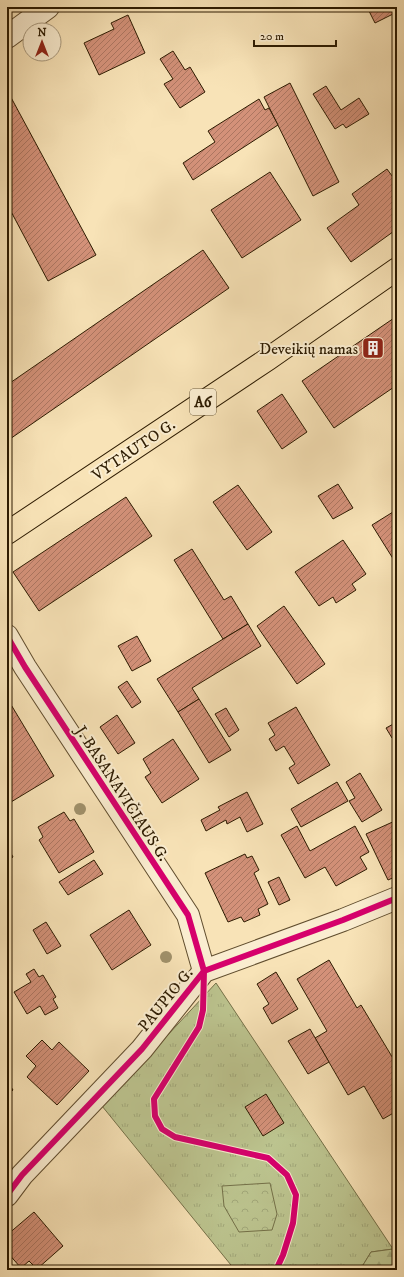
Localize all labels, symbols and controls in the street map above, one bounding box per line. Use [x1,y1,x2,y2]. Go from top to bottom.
north arrow [22,22,62,62]
scale bar [254,22,336,48]
text: N [37,26,47,40]
text: 20 m [260,29,284,44]
building icon: Deveikių namas [360,335,386,361]
place label: Deveikių namas [259,339,358,359]
road number: A6 [190,389,216,415]
street label: VYTAUTO G. [87,414,179,486]
street label: J. BASANAVIČIAUS G. [70,720,174,865]
street label: PAUPIO G. [134,963,198,1036]

